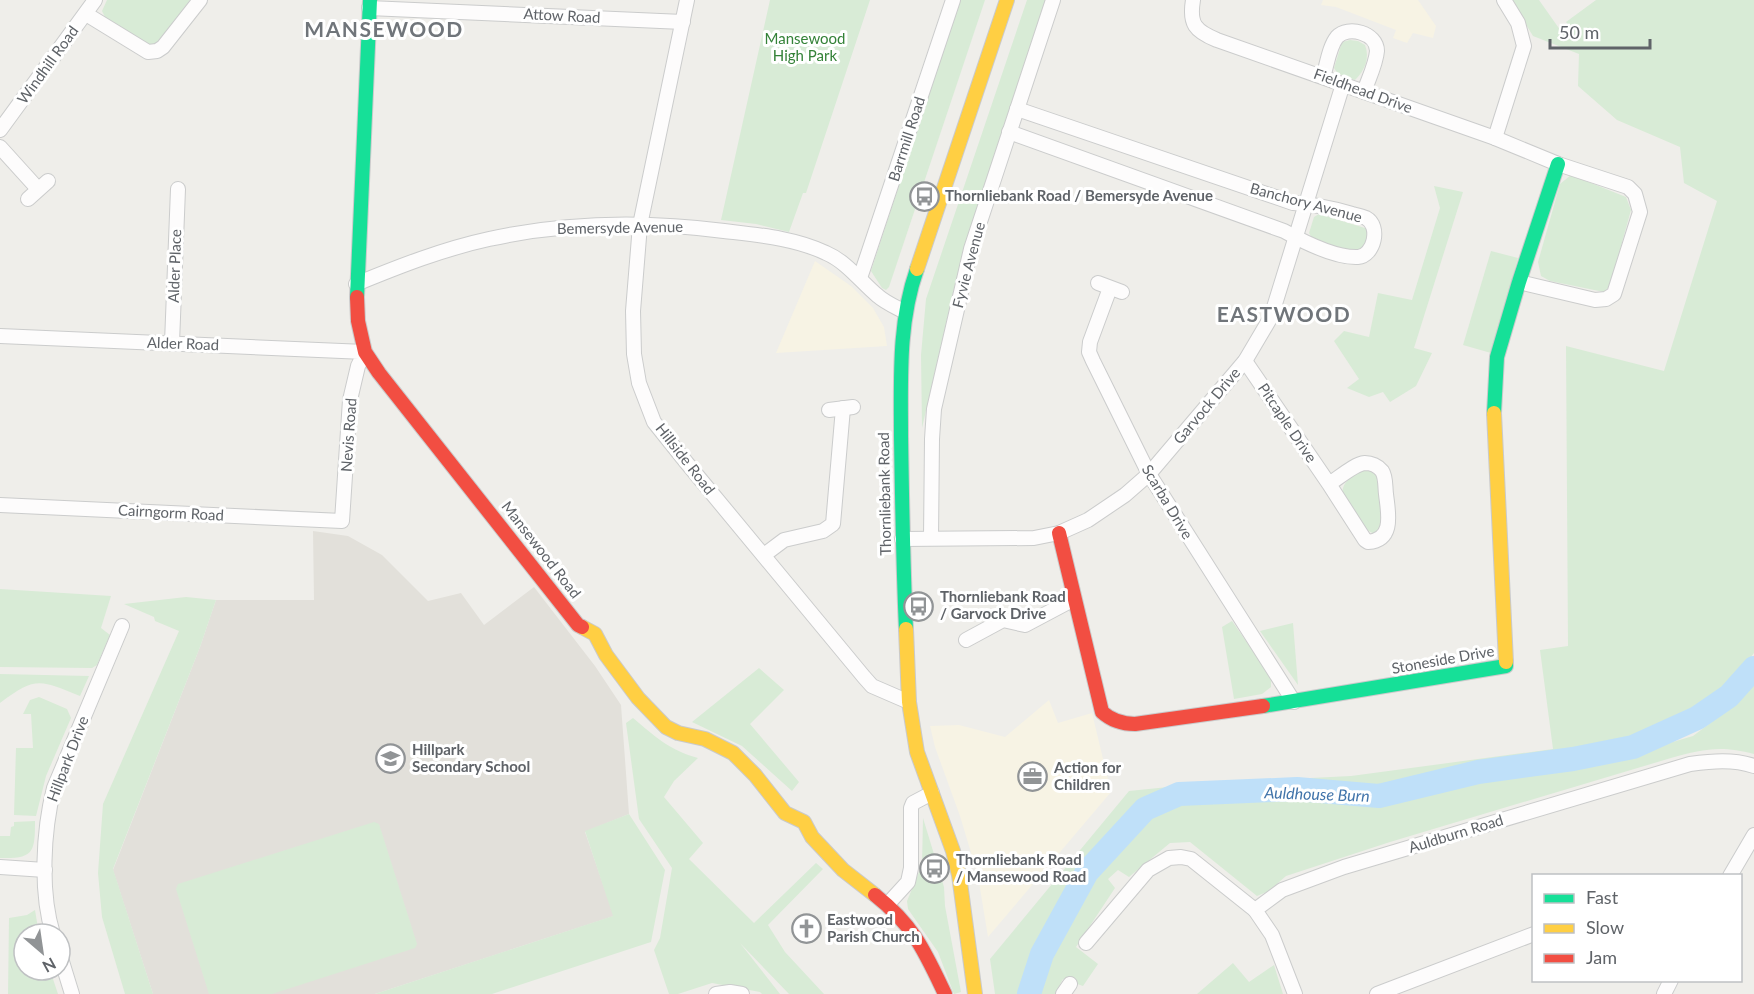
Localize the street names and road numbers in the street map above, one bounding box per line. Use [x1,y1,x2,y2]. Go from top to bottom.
street label: Attow Road [523,4,601,26]
street label: Windhill Road [13,22,82,107]
street label: Fieldhead Drive [1312,64,1415,116]
street label: Barrmill Road [884,94,928,183]
street label: Banchory Avenue [1248,178,1364,226]
street label: Bemersyde Avenue [557,217,683,237]
street label: Fyvie Avenue [948,220,988,310]
street label: Alder Place [164,229,184,303]
street label: Alder Road [147,333,219,353]
street label: Garvock Drive [1169,363,1243,447]
street label: Pitcaple Drive [1255,379,1321,466]
street label: Nevis Road [336,397,360,472]
street label: Hillside Road [652,419,719,498]
street label: Thornliebank Road [874,432,894,556]
street label: Scarba Drive [1139,461,1197,542]
street label: Mansewood Road [498,497,585,601]
street label: Cairngorm Road [118,500,224,524]
street label: Stoneside Drive [1390,641,1496,677]
street label: Hillpark Drive [42,713,92,804]
street label: Auldburn Road [1406,810,1505,856]

